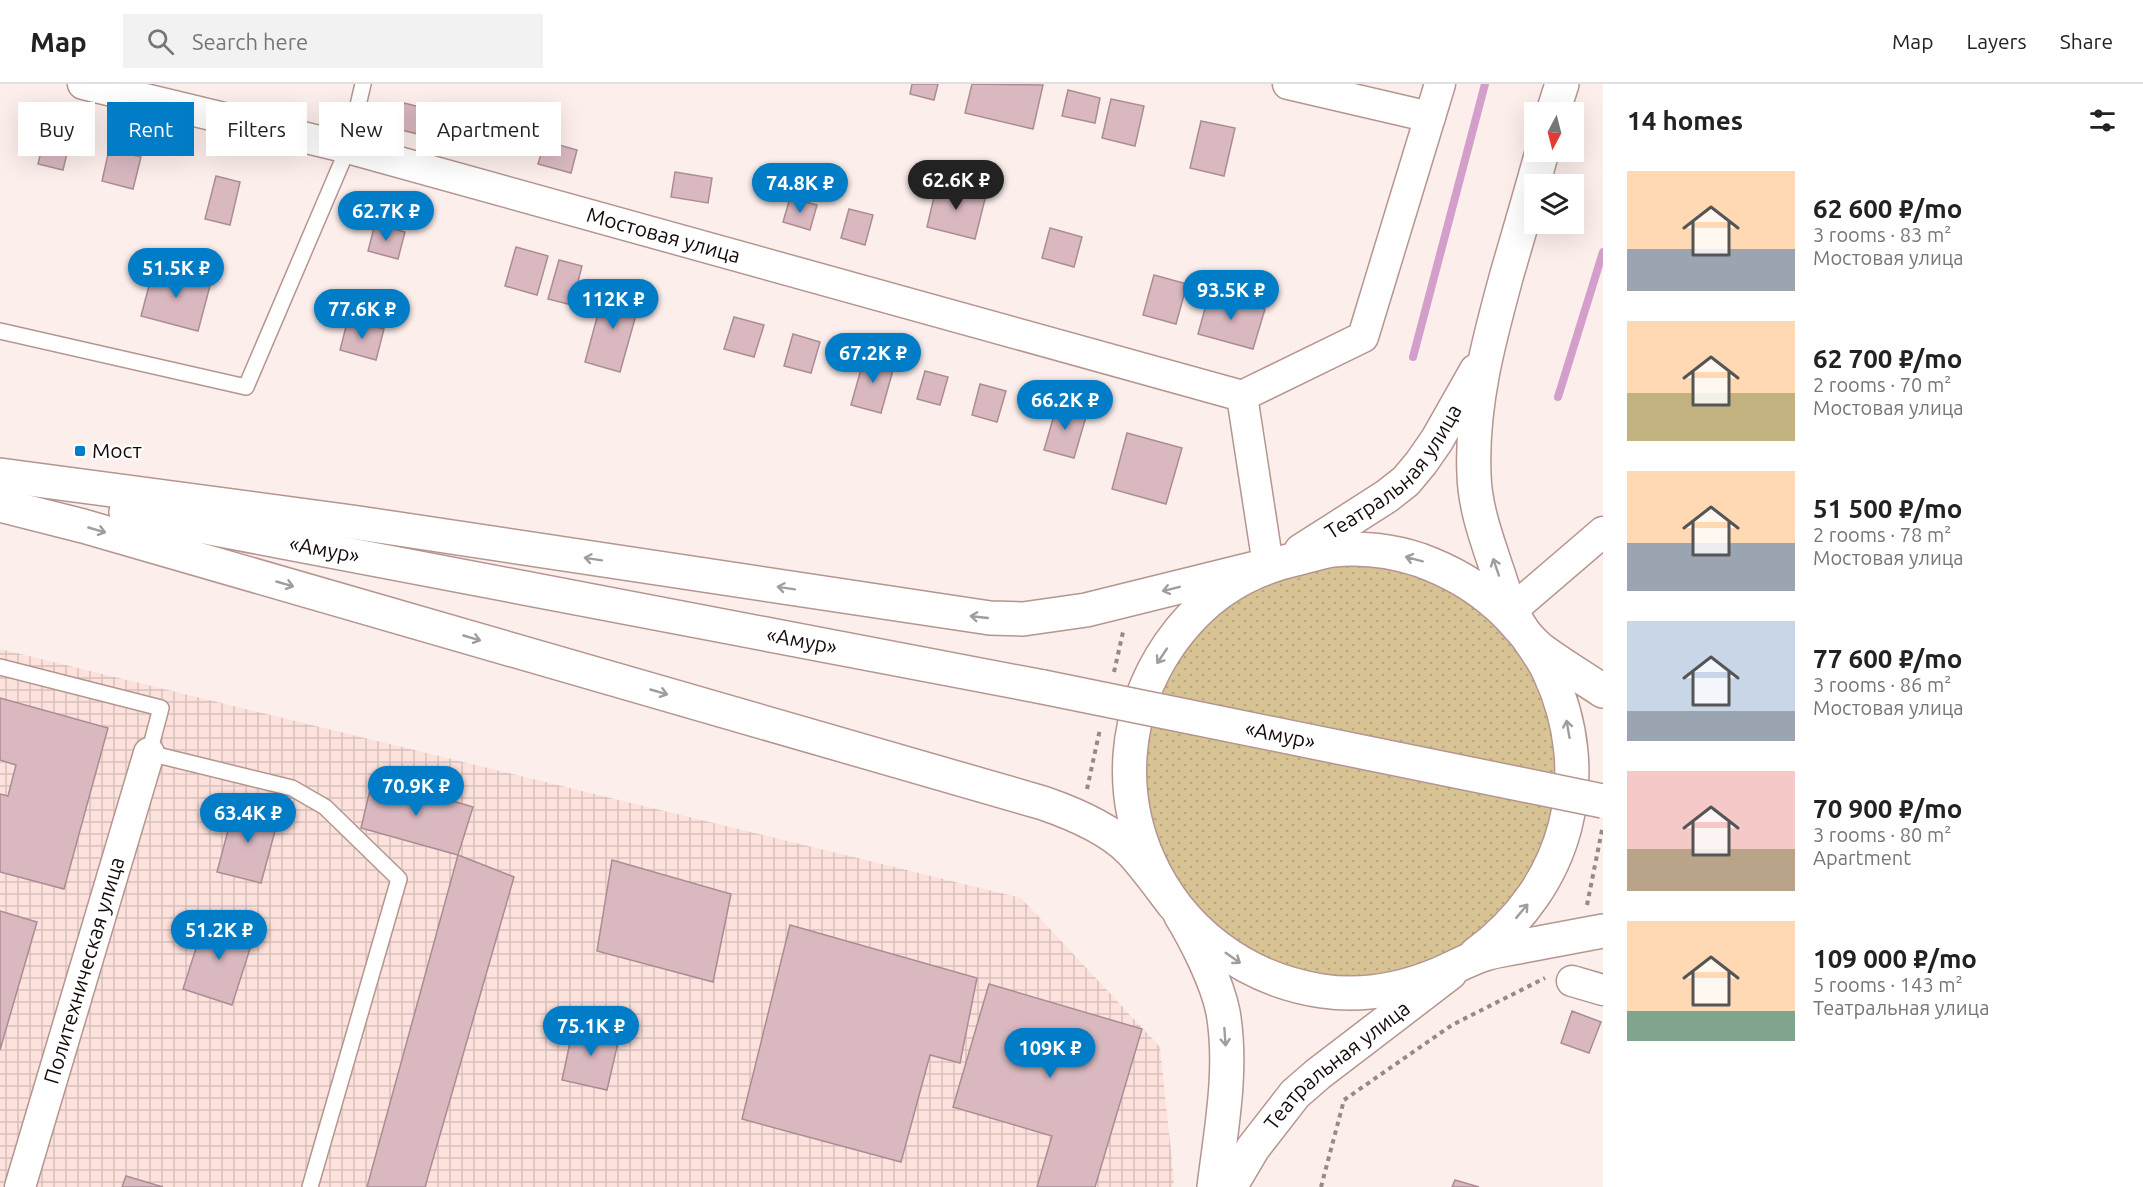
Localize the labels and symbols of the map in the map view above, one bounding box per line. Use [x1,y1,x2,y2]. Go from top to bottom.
north arrow [1524,102,1584,162]
pin: 62.6K ₽ [901,160,1011,211]
pin: 74.8K ₽ [745,163,855,214]
pin: 62.7K ₽ [331,191,441,242]
street label: Мостовая улица [584,202,743,267]
pin: 51.5K ₽ [121,248,231,299]
pin: 93.5K ₽ [1176,270,1286,321]
pin: 112K ₽ [564,279,662,330]
pin: 77.6K ₽ [307,289,417,340]
pin: 67.2K ₽ [818,333,928,384]
pin: 66.2K ₽ [1010,380,1120,431]
street label: Театральная улица [1320,400,1466,543]
place label: Мост [92,438,143,462]
marker: Мост [73,444,87,458]
one-way arrow [87,525,106,536]
street label: «Амур» [287,530,362,567]
one-way arrow [584,553,604,564]
one-way arrow [1404,553,1423,565]
one-way arrow [1490,558,1501,577]
one-way arrow [275,579,294,590]
one-way arrow [777,583,796,594]
one-way arrow [1161,584,1180,596]
one-way arrow [970,611,989,622]
street label: «Амур» [765,622,839,658]
one-way arrow [462,633,481,645]
one-way arrow [1156,647,1168,664]
one-way arrow [649,687,668,699]
street label: «Амур» [1243,715,1318,753]
one-way arrow [1562,720,1573,739]
pin: 70.9K ₽ [361,766,471,817]
pin: 63.4K ₽ [193,793,303,844]
street label: Политехническая улица [38,854,128,1086]
one-way arrow [1515,904,1529,919]
pin: 51.2K ₽ [164,910,274,961]
one-way arrow [1225,952,1241,964]
street label: Театральная улица [1259,995,1414,1134]
pin: 75.1K ₽ [536,1006,646,1057]
one-way arrow [1220,1026,1231,1046]
pin: 109K ₽ [1001,1028,1099,1079]

